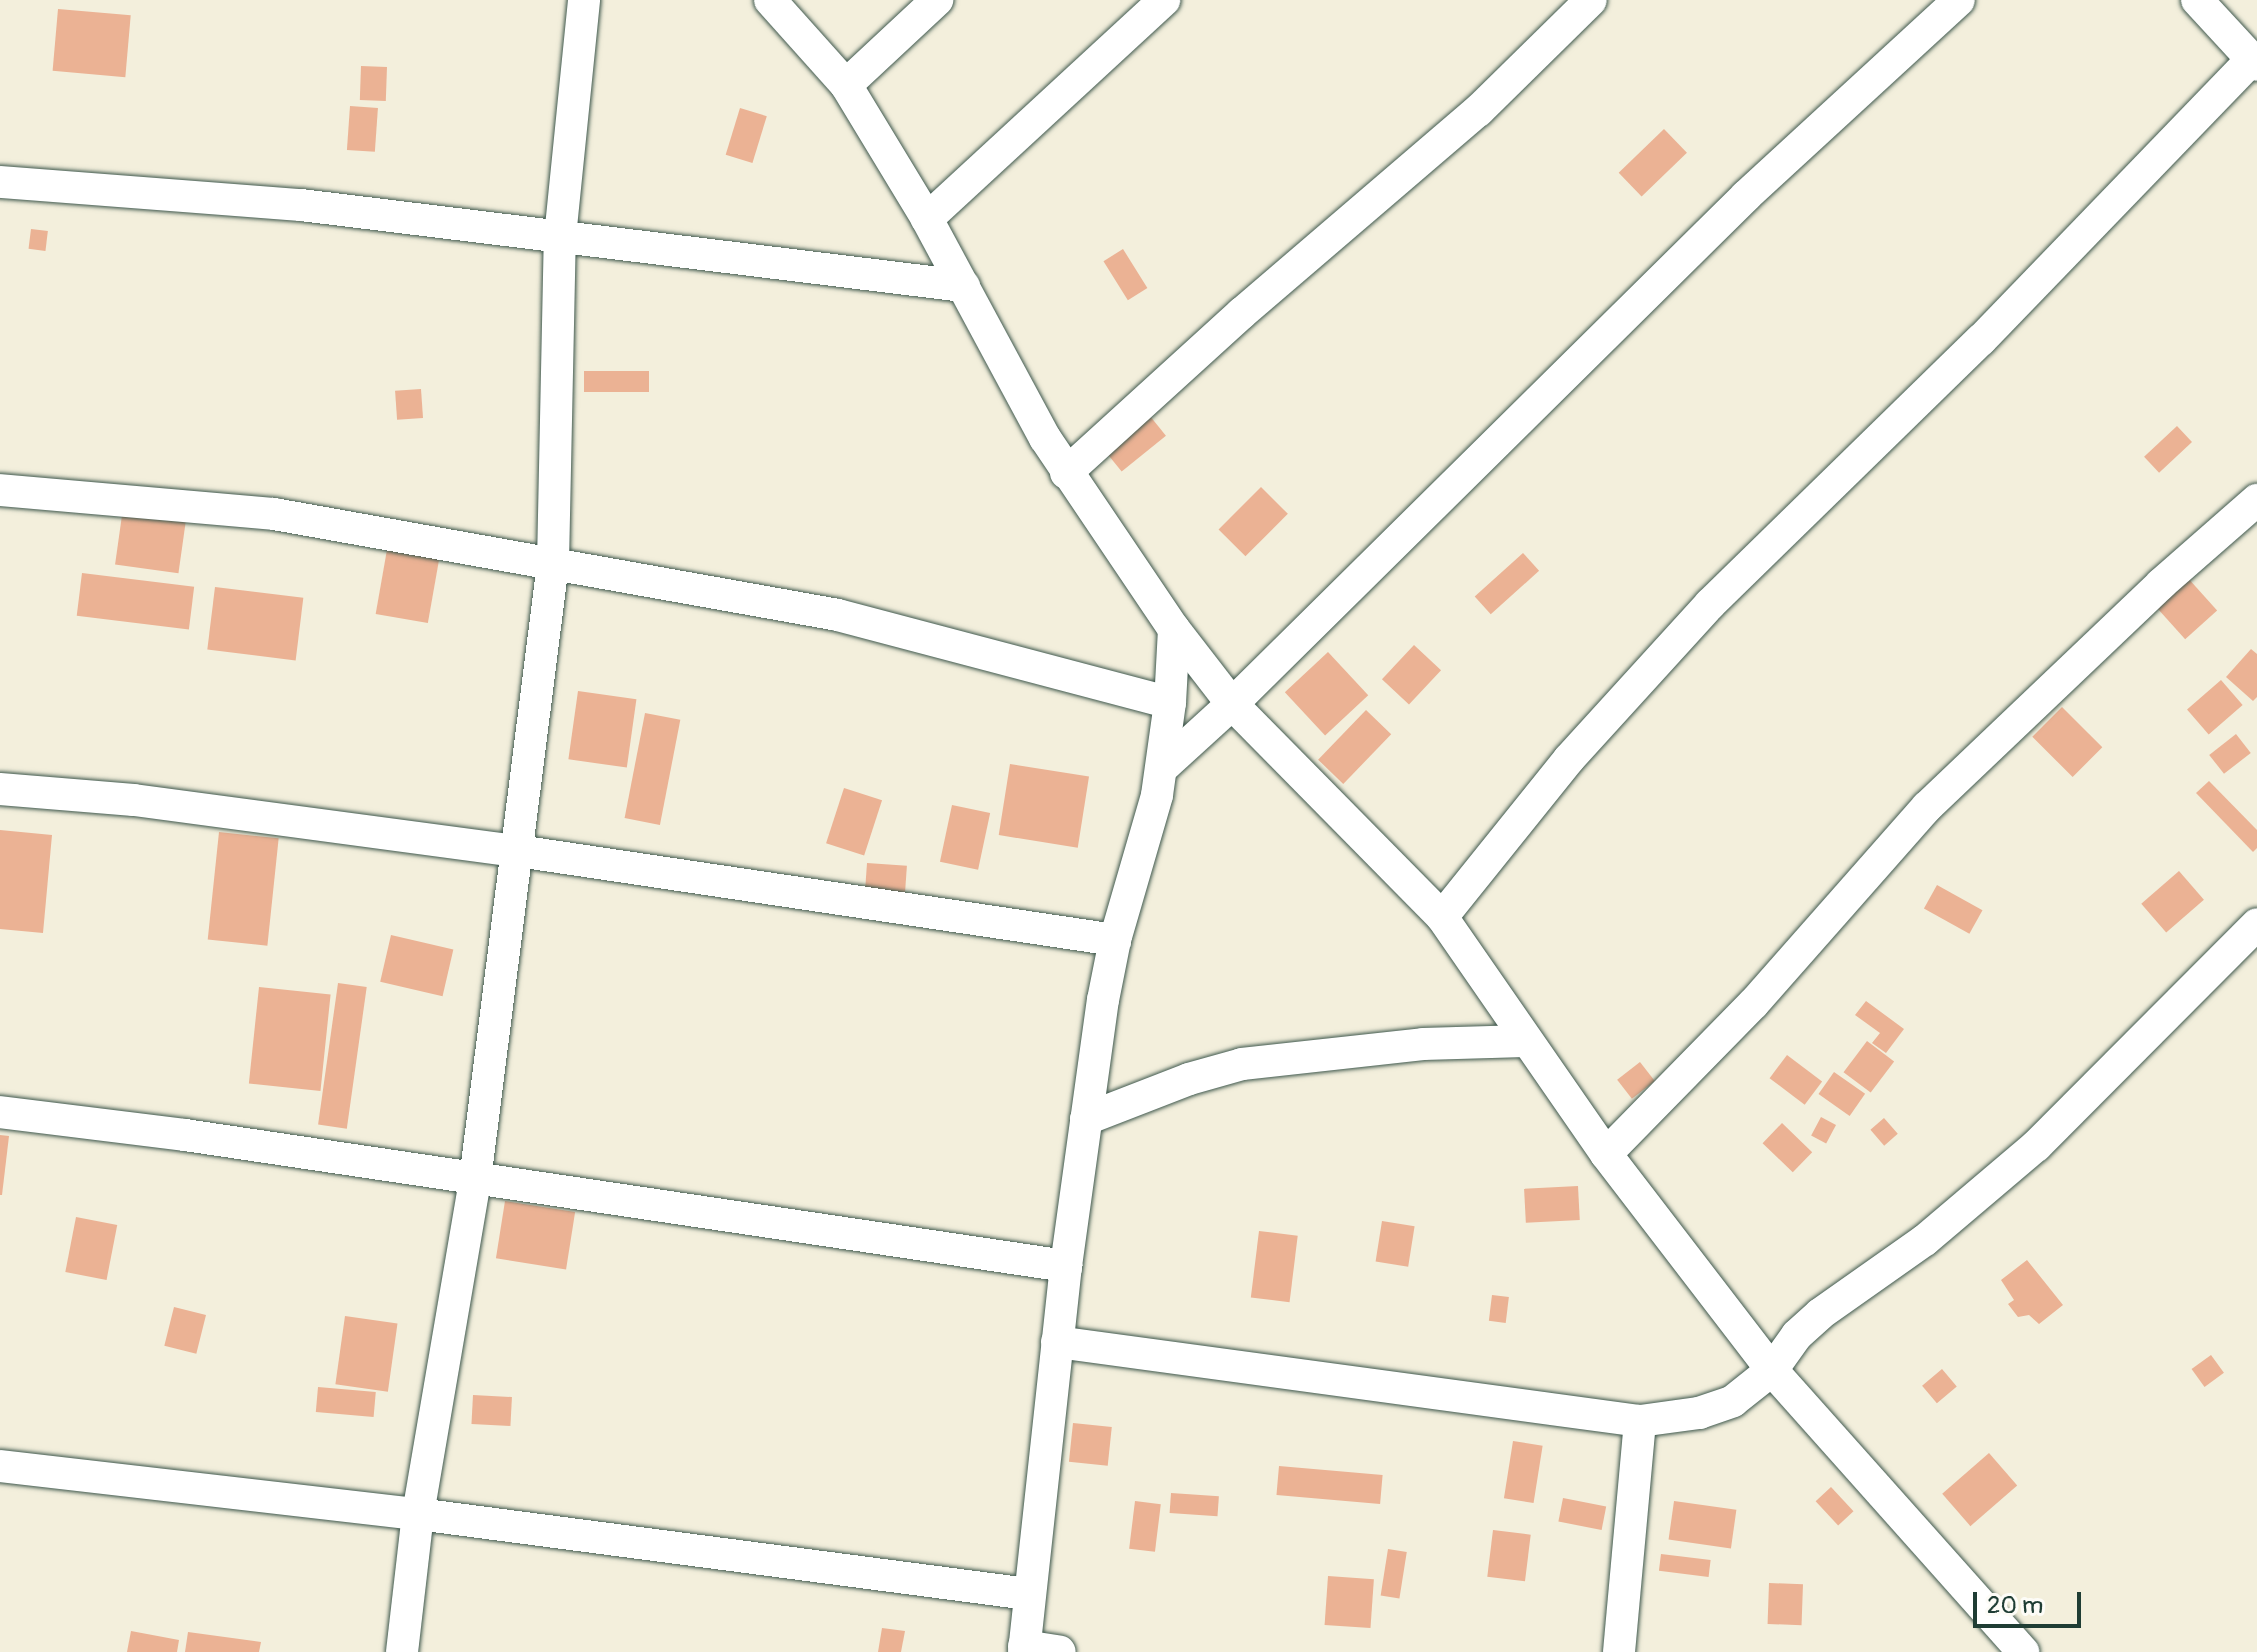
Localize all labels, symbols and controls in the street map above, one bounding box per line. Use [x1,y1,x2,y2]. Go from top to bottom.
scale bar [1977,1576,2085,1626]
text: 20 m [1987,1591,2043,1620]

